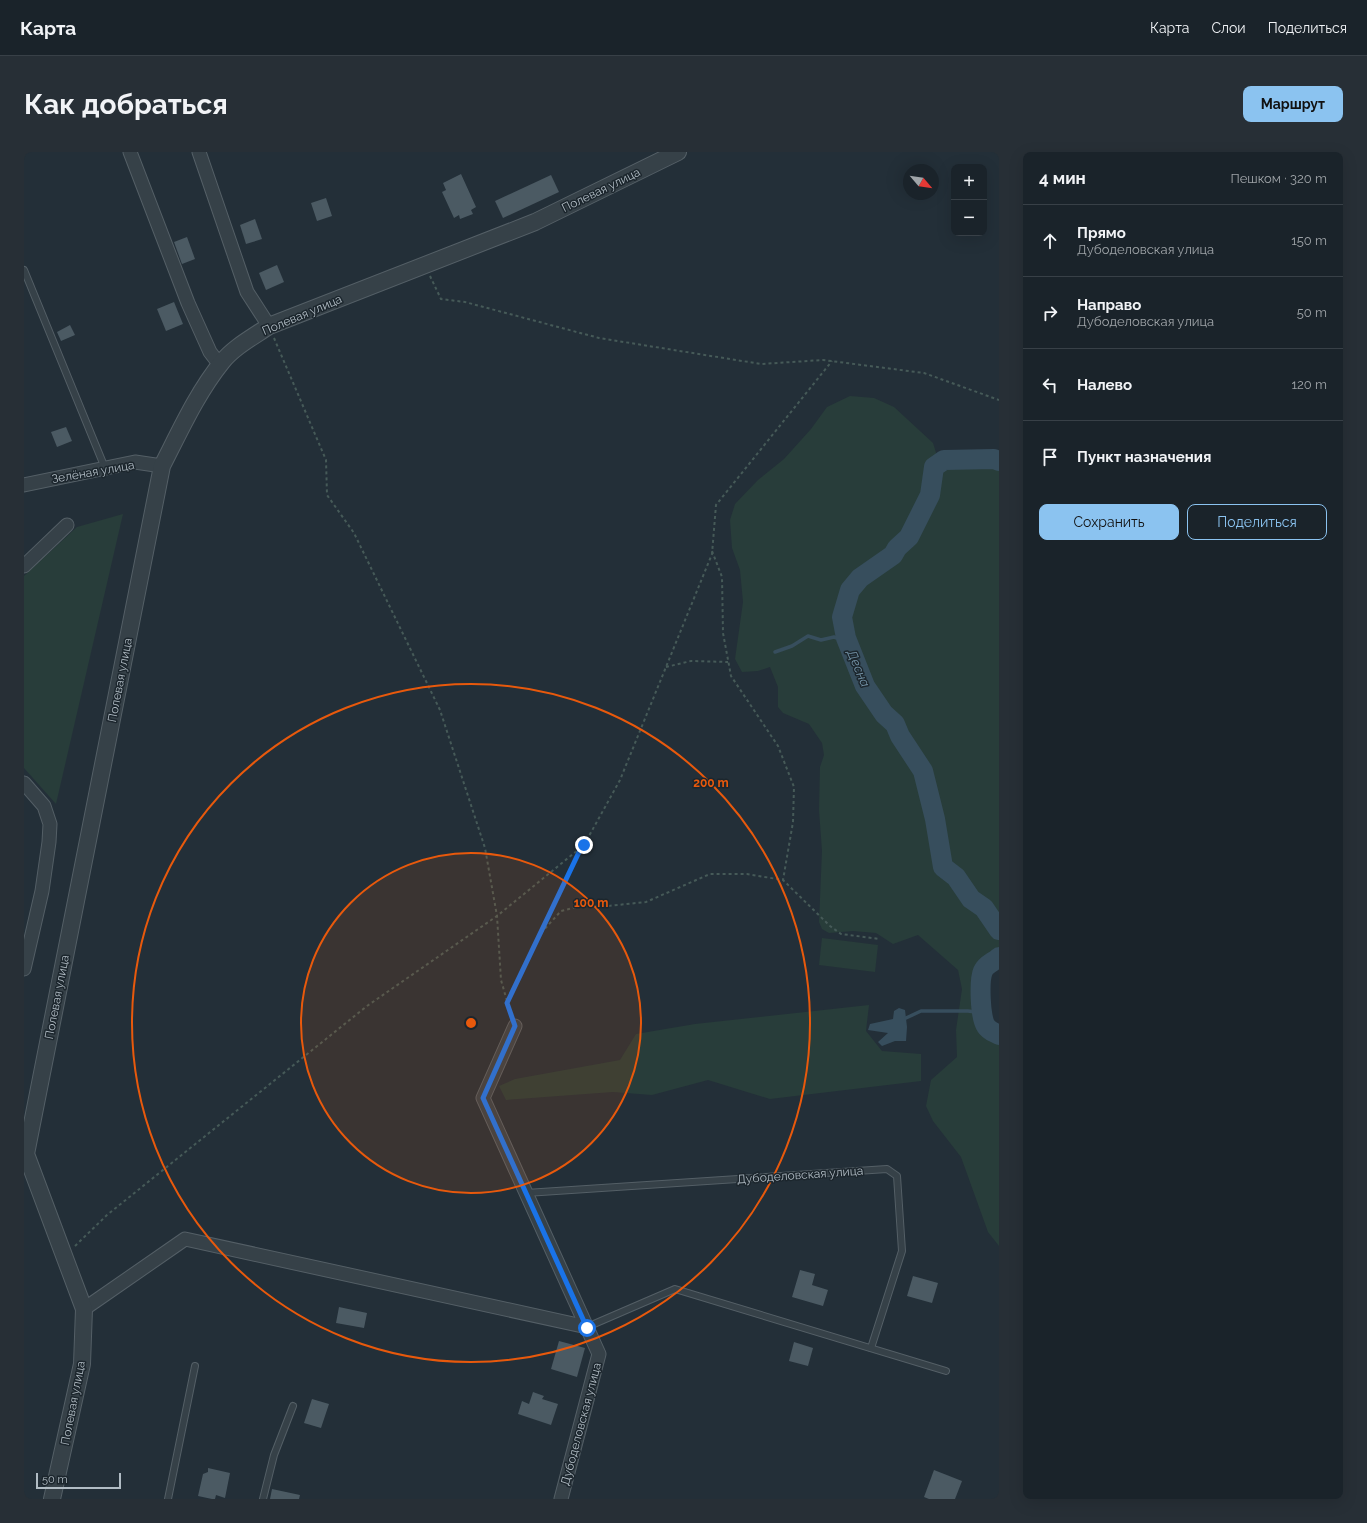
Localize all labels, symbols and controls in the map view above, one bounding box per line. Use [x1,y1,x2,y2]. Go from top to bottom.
text: Карта [20,17,76,39]
text: Карта [1150,20,1189,36]
text: Слои [1211,20,1246,36]
text: Поделиться [1268,20,1347,36]
button: Маршрут [1243,86,1343,122]
text: Как добраться [24,88,228,121]
north arrow [903,164,939,200]
map controls [951,164,987,236]
button: + [951,164,987,200]
street label: Полевая улица [560,165,642,215]
text: 4 мин [1039,168,1086,188]
text: Пешком · 320 m [1230,171,1327,186]
button: − [951,200,987,236]
text: Прямо [1077,224,1126,242]
icon: ahead [1039,230,1061,252]
text: 150 m [1291,233,1327,248]
text: Дубоделовская улица [1077,242,1214,257]
street label: Полевая улица [260,292,344,338]
text: Направо [1077,296,1141,314]
icon: right [1039,302,1061,324]
text: 50 m [1297,305,1327,320]
text: Дубоделовская улица [1077,314,1214,329]
icon: left [1039,374,1061,396]
text: Налево [1077,376,1132,394]
text: 120 m [1291,377,1327,392]
icon: arrive [1039,446,1061,468]
text: Пункт назначения [1077,448,1211,466]
street label: Зелёная улица [50,458,136,486]
button: Сохранить [1039,504,1179,540]
button: Поделиться [1187,504,1327,540]
street label: Полевая улица [105,637,135,723]
water label: Десна [844,646,873,689]
text: 200 m [693,776,729,790]
route end [575,836,593,854]
text: 100 m [574,896,608,910]
street label: Полевая улица [42,954,72,1040]
centre of rings [464,1016,478,1030]
street label: Дубоделовская улица [736,1164,864,1186]
route start [578,1319,596,1337]
street label: Полевая улица [58,1360,88,1446]
street label: Дубоделовская улица [558,1361,604,1487]
scale bar [36,1471,121,1490]
text: 50 m [42,1473,68,1486]

